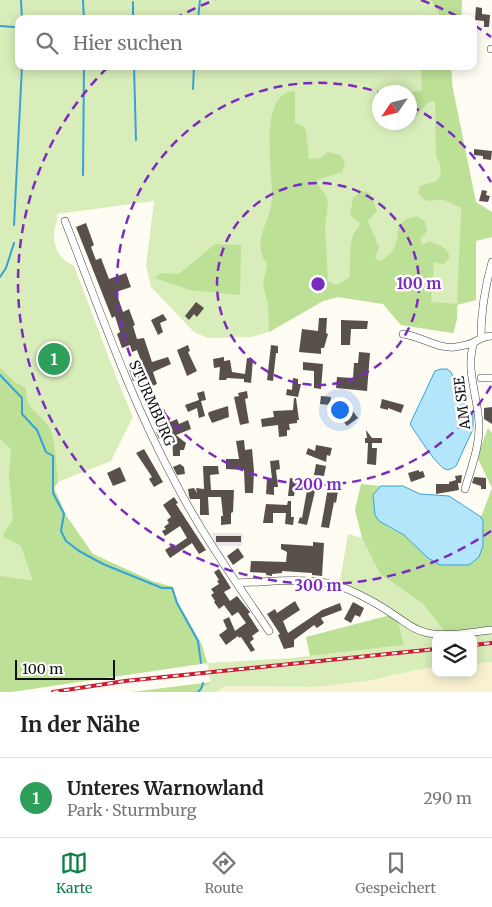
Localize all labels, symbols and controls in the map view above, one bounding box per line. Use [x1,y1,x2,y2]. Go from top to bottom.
search box [15,15,477,70]
icon: search [33,29,61,57]
text: Hier suchen [73,31,183,55]
north arrow [372,85,417,130]
text: 100 m [397,274,441,293]
centre of rings [309,275,327,293]
pin: 1 [38,340,70,378]
street label: STURMBURG [125,357,179,449]
street label: AM SEE [450,375,474,432]
your location [327,397,353,423]
text: 200 m [294,475,342,494]
text: 300 m [294,576,342,595]
map controls [432,632,477,677]
button: layers [432,632,477,677]
scale bar [15,657,115,680]
text: 100 m [22,660,63,678]
text: In der Nähe [20,711,140,738]
text: Unteres Warnowland [67,776,264,800]
text: 1 [32,788,40,808]
text: 290 m [423,788,472,808]
text: Park · Sturmburg [67,800,197,820]
tab: Karte [56,849,92,897]
tab: Route [204,849,243,897]
tab: Gespeichert [355,849,436,897]

